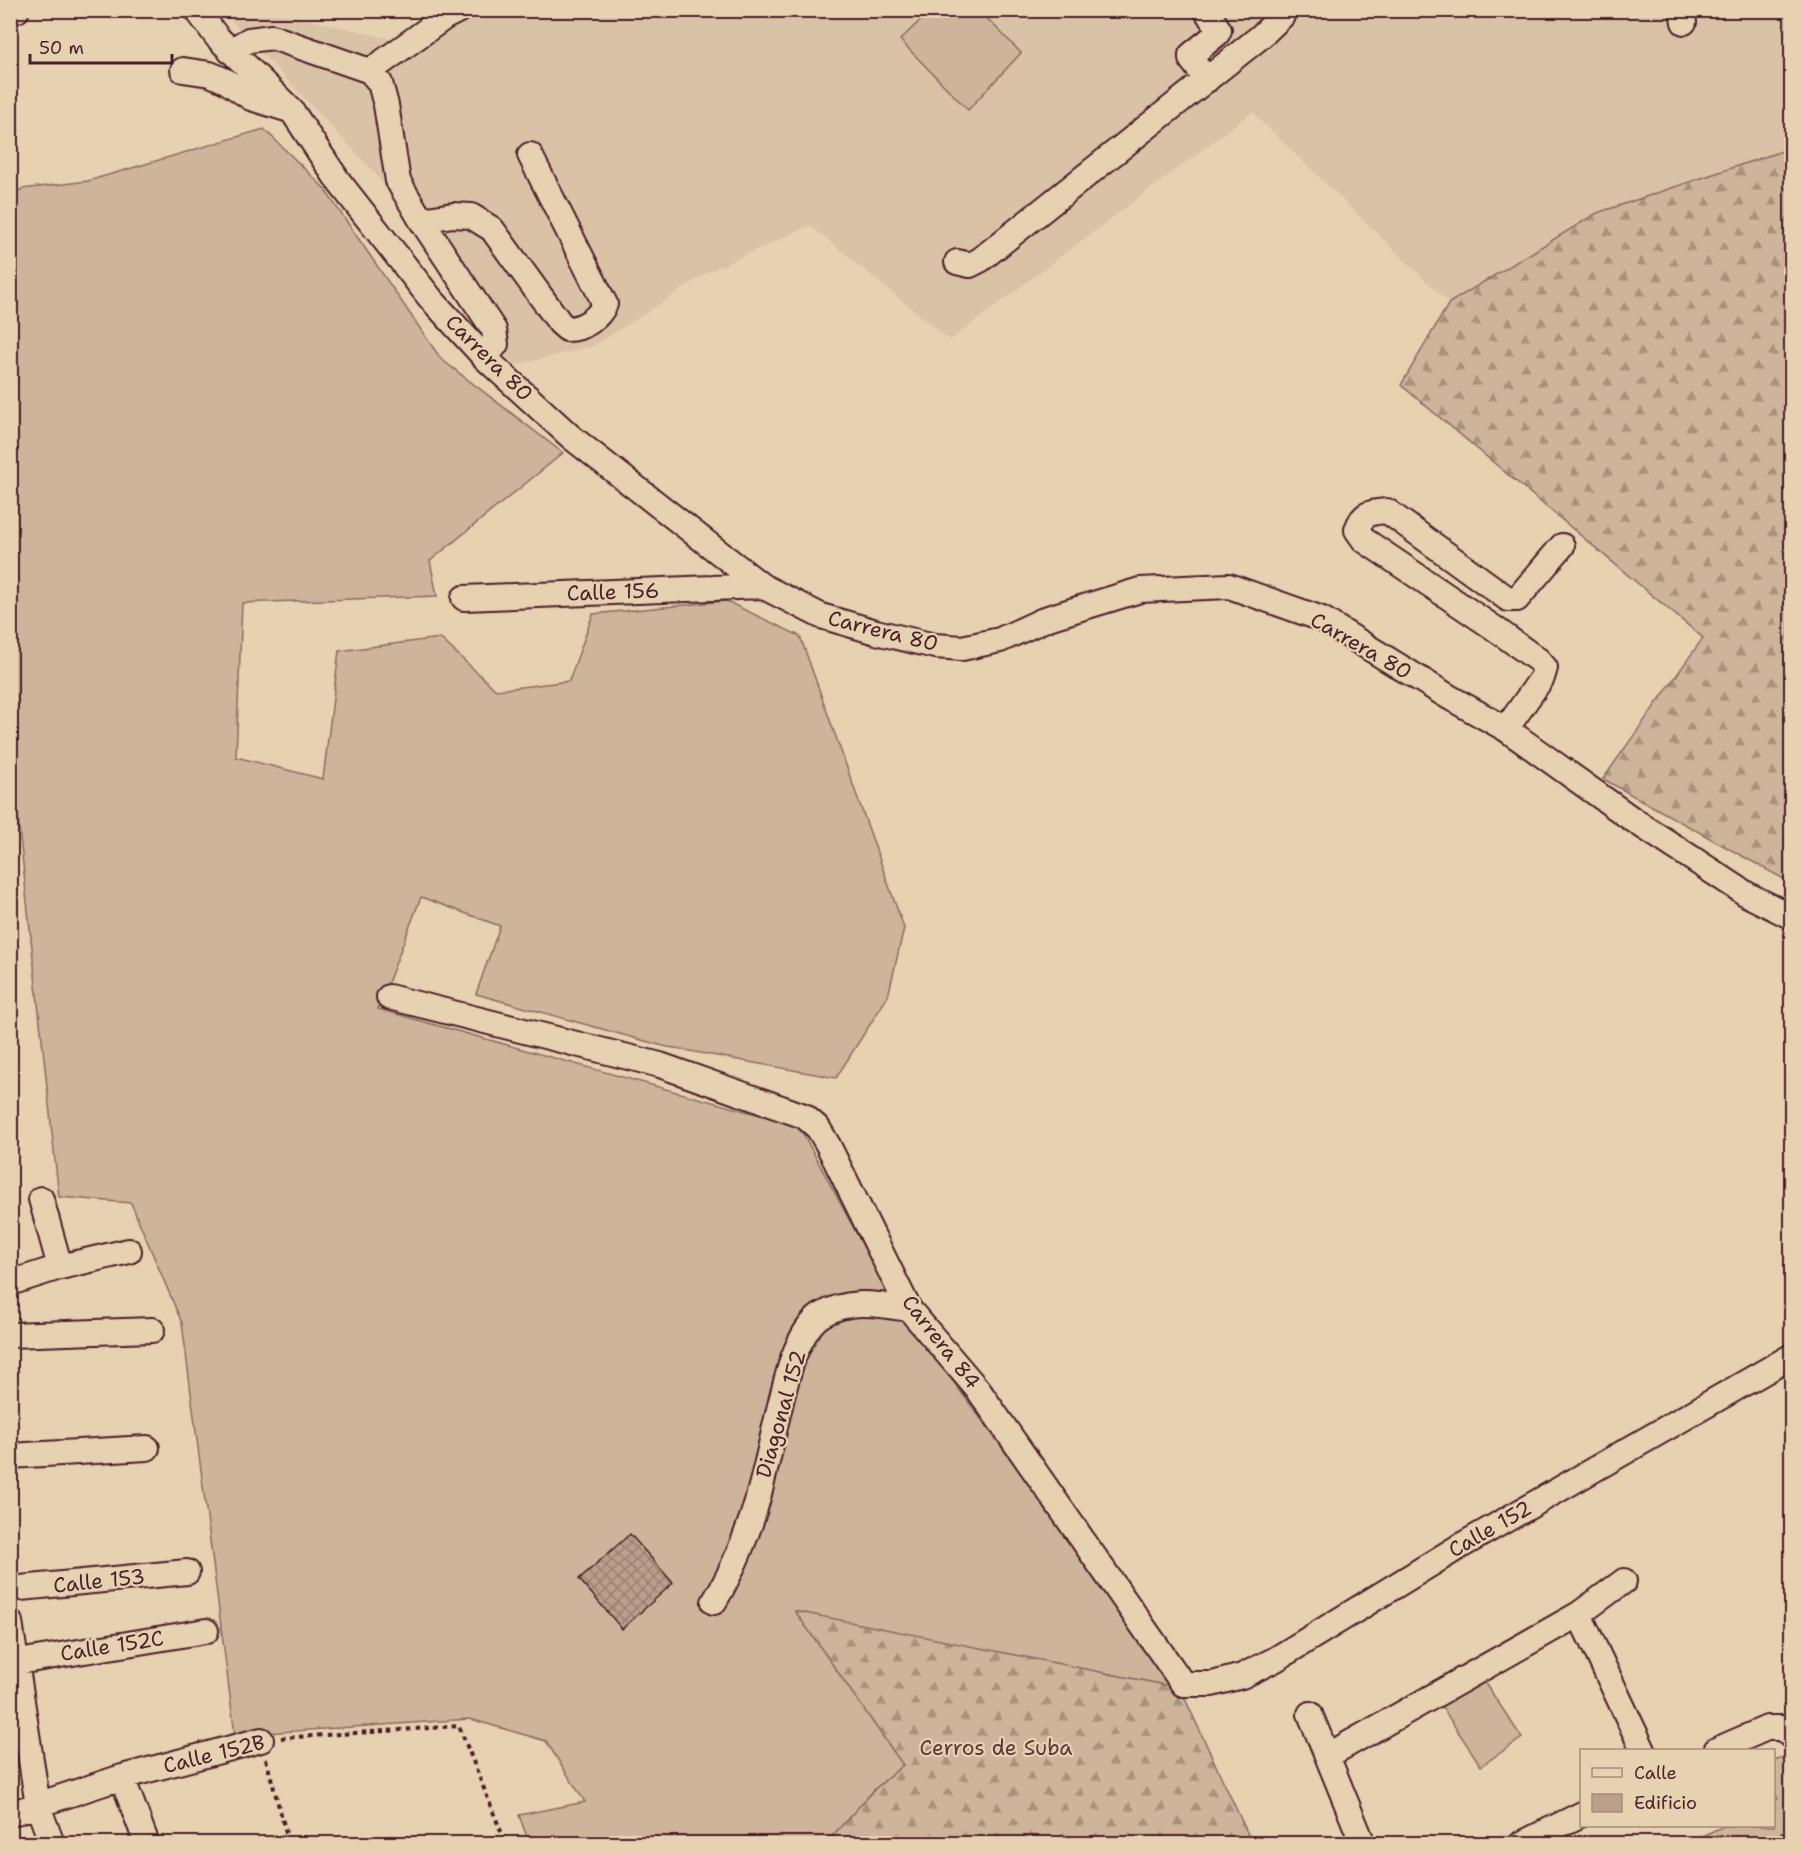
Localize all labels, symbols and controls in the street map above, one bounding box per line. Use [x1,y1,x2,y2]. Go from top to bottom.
scale bar [30,27,172,65]
text: 50 m [39,36,84,60]
street label: Carrera 80 [439,308,539,408]
street label: Calle 156 [566,576,660,608]
street label: Carrera 80 [825,604,941,658]
street label: Carrera 80 [1305,606,1417,686]
street label: Carrera 84 [895,1289,987,1395]
street label: Diagonal 152 [749,1347,813,1481]
street label: Calle 152 [1443,1494,1537,1564]
street label: Calle 153 [52,1562,146,1600]
street label: Calle 152C [58,1624,166,1668]
street label: Calle 152B [160,1728,268,1780]
park label: Cerros de Suba [920,1734,1072,1762]
legend [1580,1749,1775,1827]
text: Calle [1634,1761,1677,1785]
text: Edificio [1634,1791,1697,1815]

